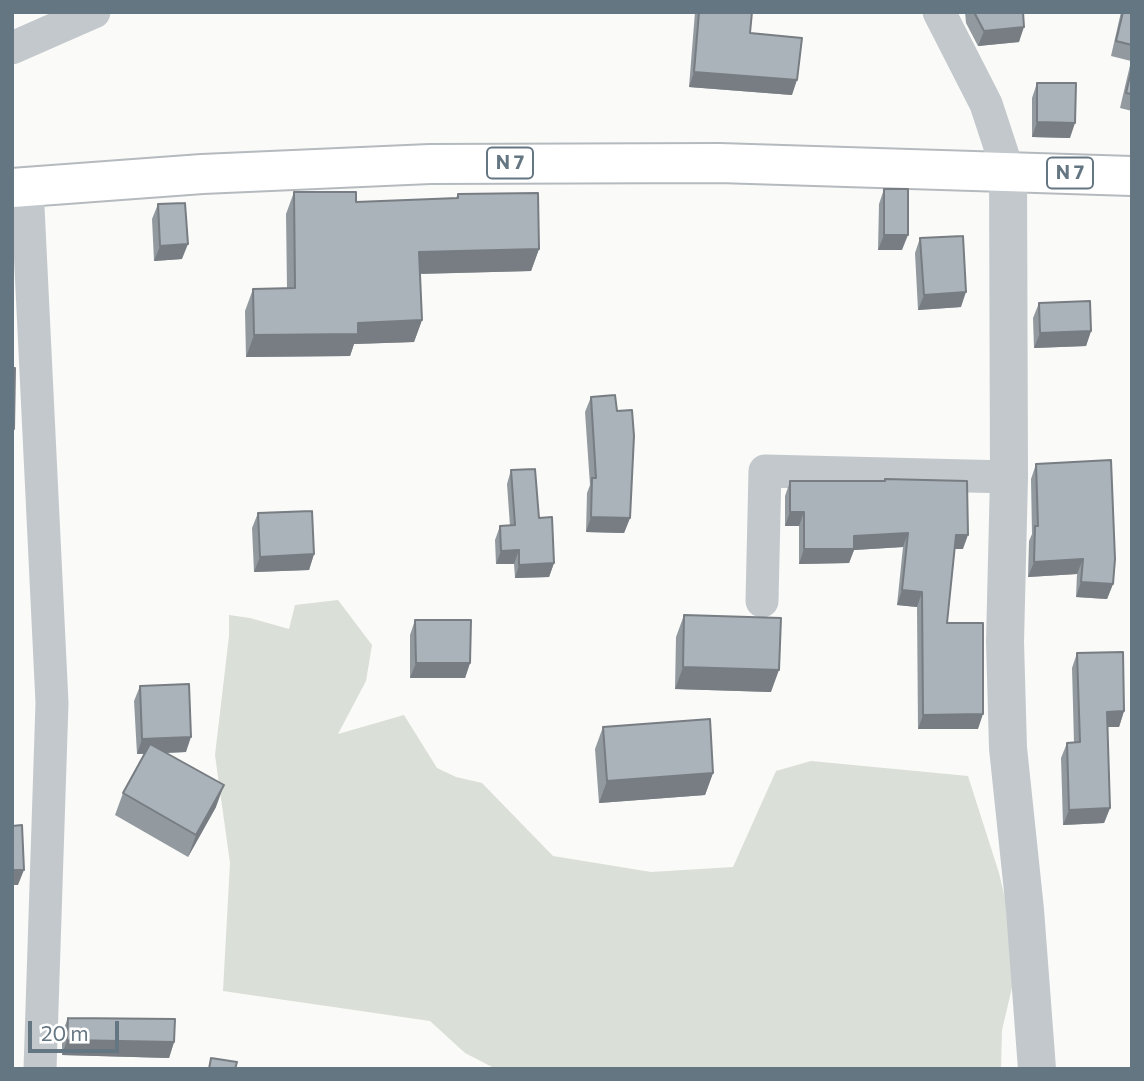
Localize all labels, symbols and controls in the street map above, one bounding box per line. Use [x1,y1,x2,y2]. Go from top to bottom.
road number: N 7 [487,148,533,178]
road number: N 7 [1047,158,1093,188]
scale bar [32,1007,122,1052]
text: 20 m [41,1020,89,1045]

